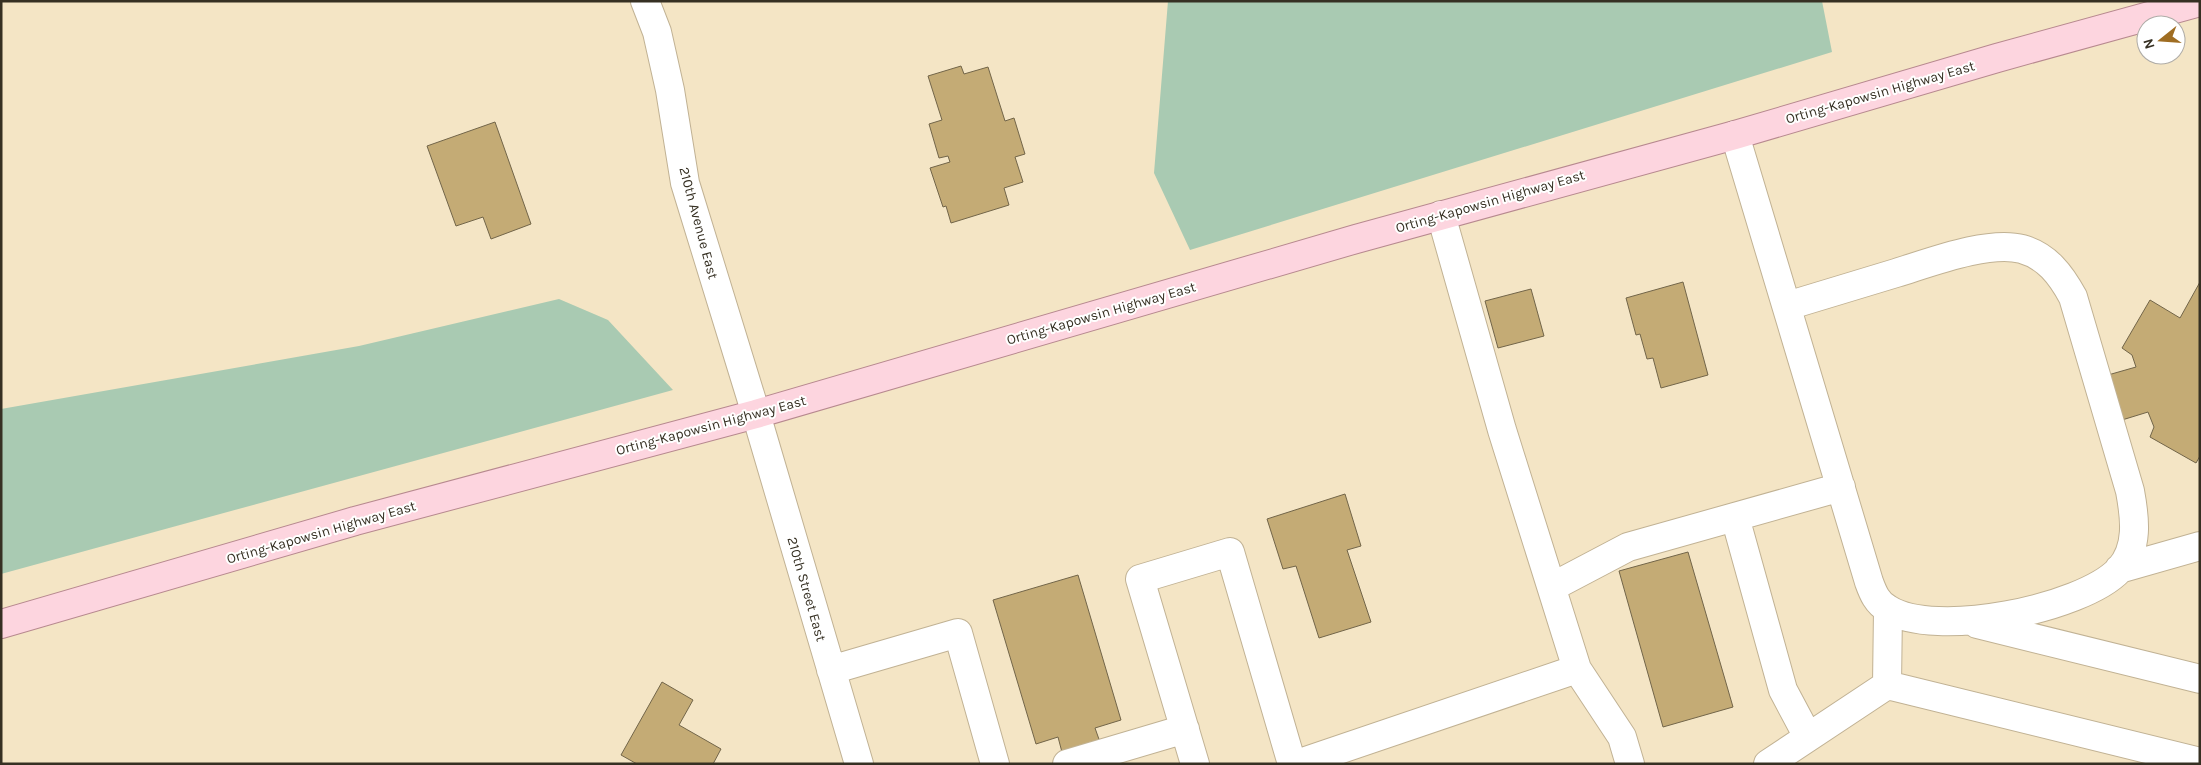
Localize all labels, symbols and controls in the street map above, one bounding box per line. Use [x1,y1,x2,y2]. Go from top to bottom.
north arrow [2136,15,2186,65]
text: N [2139,36,2159,51]
street label: Orting-Kapowsin Highway East [1784,57,1977,128]
street label: 210th Avenue East [675,165,722,281]
street label: Orting-Kapowsin Highway East [1394,166,1587,237]
street label: Orting-Kapowsin Highway East [1005,278,1198,349]
street label: Orting-Kapowsin Highway East [614,392,808,459]
street label: Orting-Kapowsin Highway East [225,497,418,568]
street label: 210th Street East [783,535,830,643]

